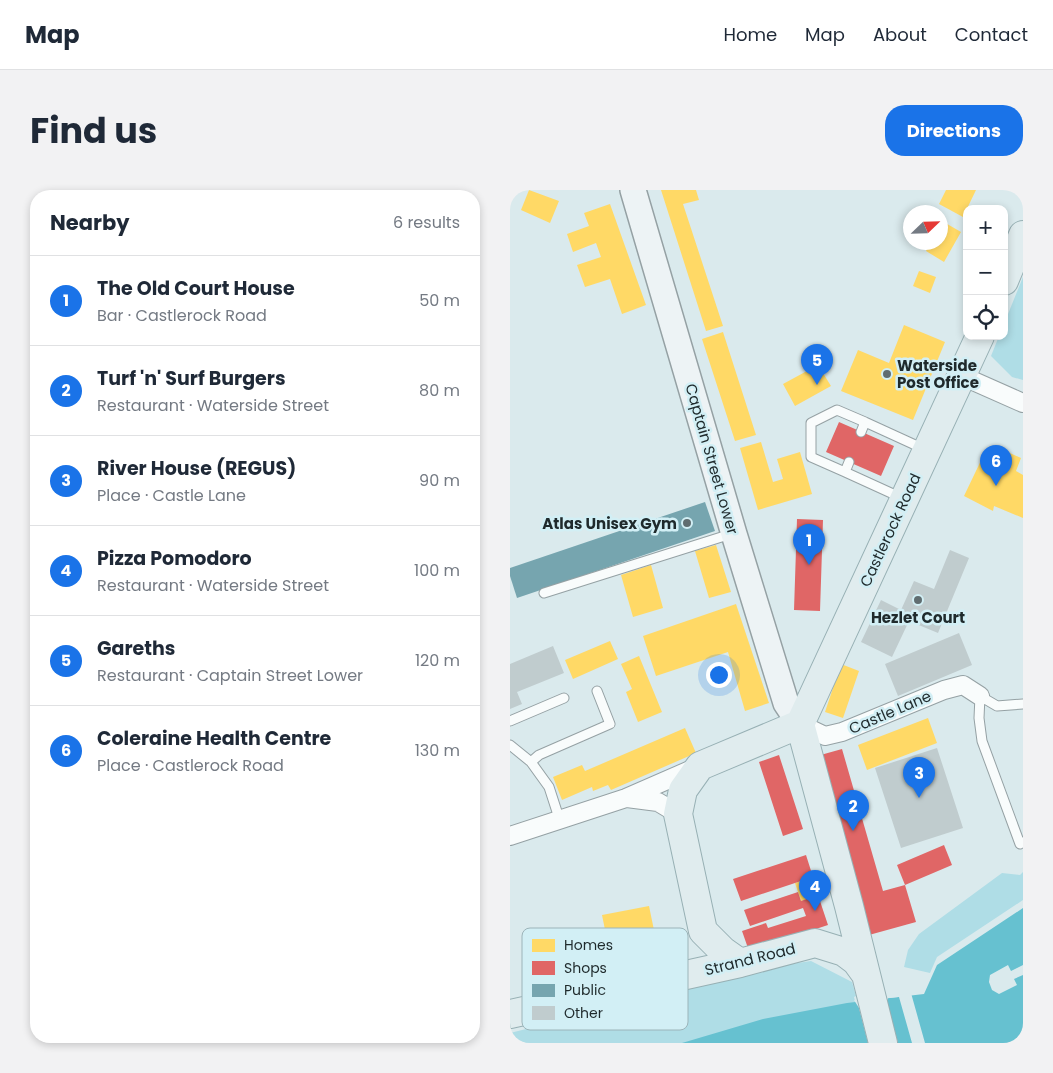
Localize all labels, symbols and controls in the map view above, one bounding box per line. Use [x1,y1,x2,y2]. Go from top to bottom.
text: Map [25,18,80,51]
text: Home [723,22,777,47]
text: Map [805,22,845,47]
text: About [873,22,927,47]
text: Contact [955,22,1028,47]
button: Directions [885,105,1023,156]
text: Find us [30,106,157,155]
north arrow [903,205,948,250]
map controls [963,205,1008,340]
button: + [963,205,1008,250]
text: Nearby [50,208,130,237]
text: 6 results [393,211,460,234]
button: − [963,250,1008,295]
text: The Old Court House [97,275,295,302]
text: 1 [63,289,69,312]
text: 50 m [419,289,460,312]
button: locate [963,295,1008,340]
text: Bar · Castlerock Road [97,304,267,327]
pin: 5 [801,344,833,385]
place label: Waterside Post Office [897,355,979,393]
text: Turf 'n' Surf Burgers [97,365,286,392]
marker: Waterside Post Office [881,368,893,380]
text: 2 [61,379,71,402]
text: 80 m [419,379,460,402]
street label: Captain Street Lower [680,381,744,537]
text: Restaurant · Waterside Street [97,394,329,417]
pin: 6 [980,445,1012,486]
text: River House (REGUS) [97,455,296,482]
text: 3 [61,469,71,492]
text: 90 m [419,469,460,492]
street label: Castlerock Road [854,470,926,590]
text: Place · Castle Lane [97,484,246,507]
place label: Atlas Unisex Gym [542,513,677,534]
marker: Atlas Unisex Gym [681,517,693,529]
pin: 1 [793,524,825,565]
text: Pizza Pomodoro [97,545,252,572]
text: 4 [61,559,71,582]
text: 100 m [414,559,460,582]
text: Restaurant · Waterside Street [97,574,329,597]
marker: Hezlet Court [912,594,924,606]
place label: Hezlet Court [871,607,965,628]
text: Gareths [97,635,175,662]
text: 5 [61,649,71,672]
text: 120 m [415,649,460,672]
your location [706,662,732,688]
text: Restaurant · Captain Street Lower [97,664,363,687]
street label: Castle Lane [846,685,934,739]
text: Coleraine Health Centre [97,725,331,752]
text: 6 [61,739,71,762]
text: 130 m [415,739,460,762]
text: Place · Castlerock Road [97,754,284,777]
pin: 3 [903,757,935,798]
pin: 2 [837,790,869,831]
pin: 4 [799,870,831,911]
legend [522,928,688,1030]
text: Homes [564,935,613,955]
street label: Strand Road [702,938,798,980]
text: Shops [564,958,607,978]
text: Public [564,980,606,1000]
text: Other [564,1003,603,1023]

